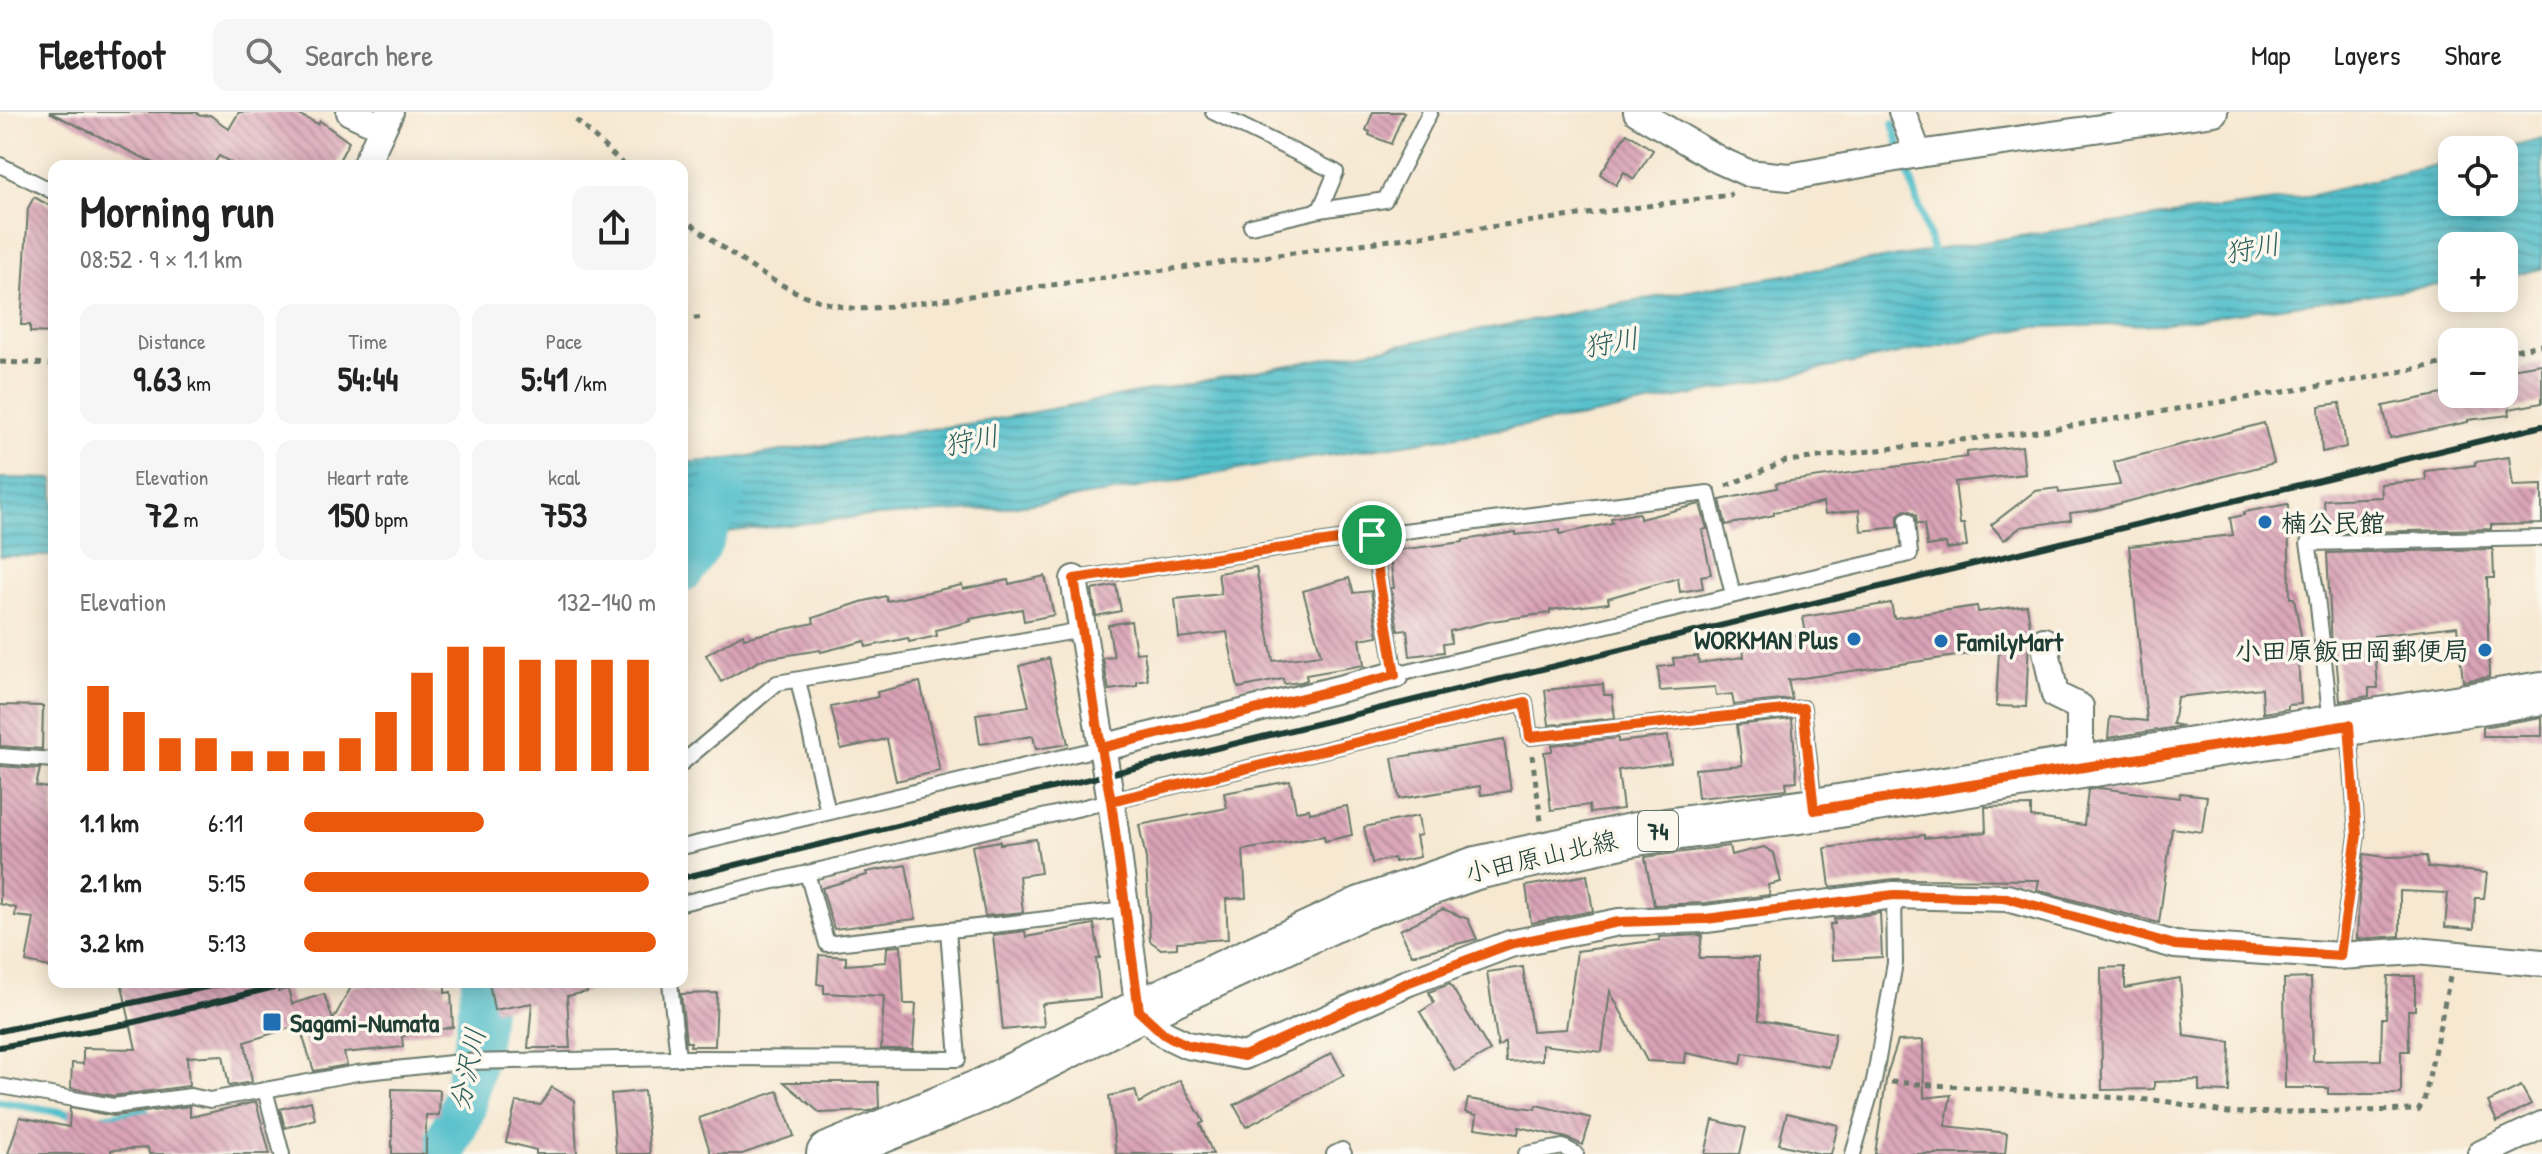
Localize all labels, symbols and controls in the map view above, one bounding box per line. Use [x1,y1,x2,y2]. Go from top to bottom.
search box [213,19,773,91]
text: Fleetfoot [40,29,165,81]
icon: search [241,33,285,77]
text: Search here [305,35,433,75]
text: Map [2251,36,2291,74]
text: Layers [2335,36,2400,74]
text: Share [2444,36,2502,74]
map controls [2438,136,2518,408]
button: locate [2438,136,2518,216]
text: Morning run [80,181,275,241]
button: share [572,186,656,270]
water label: 狩川 [2221,224,2283,272]
button: + [2438,232,2518,312]
text: 08:52 · 9 × 1.1 km [80,241,242,276]
water label: 狩川 [1580,318,1642,366]
text: Distance [138,326,206,356]
text: Time [349,326,387,356]
text: Pace [546,326,582,356]
button: − [2438,328,2518,408]
text: 9.63 [133,356,182,402]
text: 54:44 [338,356,398,402]
text: 5:41 [521,356,568,402]
text: km [182,368,211,398]
text: /km [568,368,607,398]
water label: 狩川 [940,416,1002,464]
text: Elevation [135,462,209,492]
text: Heart rate [327,462,409,492]
text: kcal [548,462,580,492]
text: 72 [146,492,178,538]
text: 150 [328,492,370,538]
text: 753 [541,492,587,538]
pin [1338,501,1406,569]
text: m [178,504,198,534]
text: bpm [370,504,408,534]
place label: 楠公民館 [2281,505,2385,540]
icon: arrive [1350,513,1394,557]
marker: 楠公民館 [2256,513,2274,531]
text: Elevation [80,584,166,619]
text: 132–140 m [557,584,656,619]
place label: WORKMAN Plus [1694,622,1838,657]
place label: FamilyMart [1956,624,2064,660]
marker: WORKMAN Plus [1845,630,1863,648]
marker: FamilyMart [1932,632,1950,650]
place label: 小田原飯田岡郵便局 [2235,633,2469,668]
marker: 小田原飯田岡郵便局 [2476,641,2494,659]
text: 1.1 km [80,805,139,840]
text: 6:11 [208,805,243,840]
road number: 74 [1638,811,1678,851]
street label: 小田原山北線 [1461,821,1621,891]
text: 2.1 km [80,865,142,900]
text: 5:15 [208,865,245,900]
text: 3.2 km [80,925,144,960]
text: 5:13 [208,925,246,960]
place label: Sagami-Numata [290,1005,440,1041]
marker: Sagami-Numata [261,1011,283,1033]
water label: 分沢川 [440,1024,494,1114]

